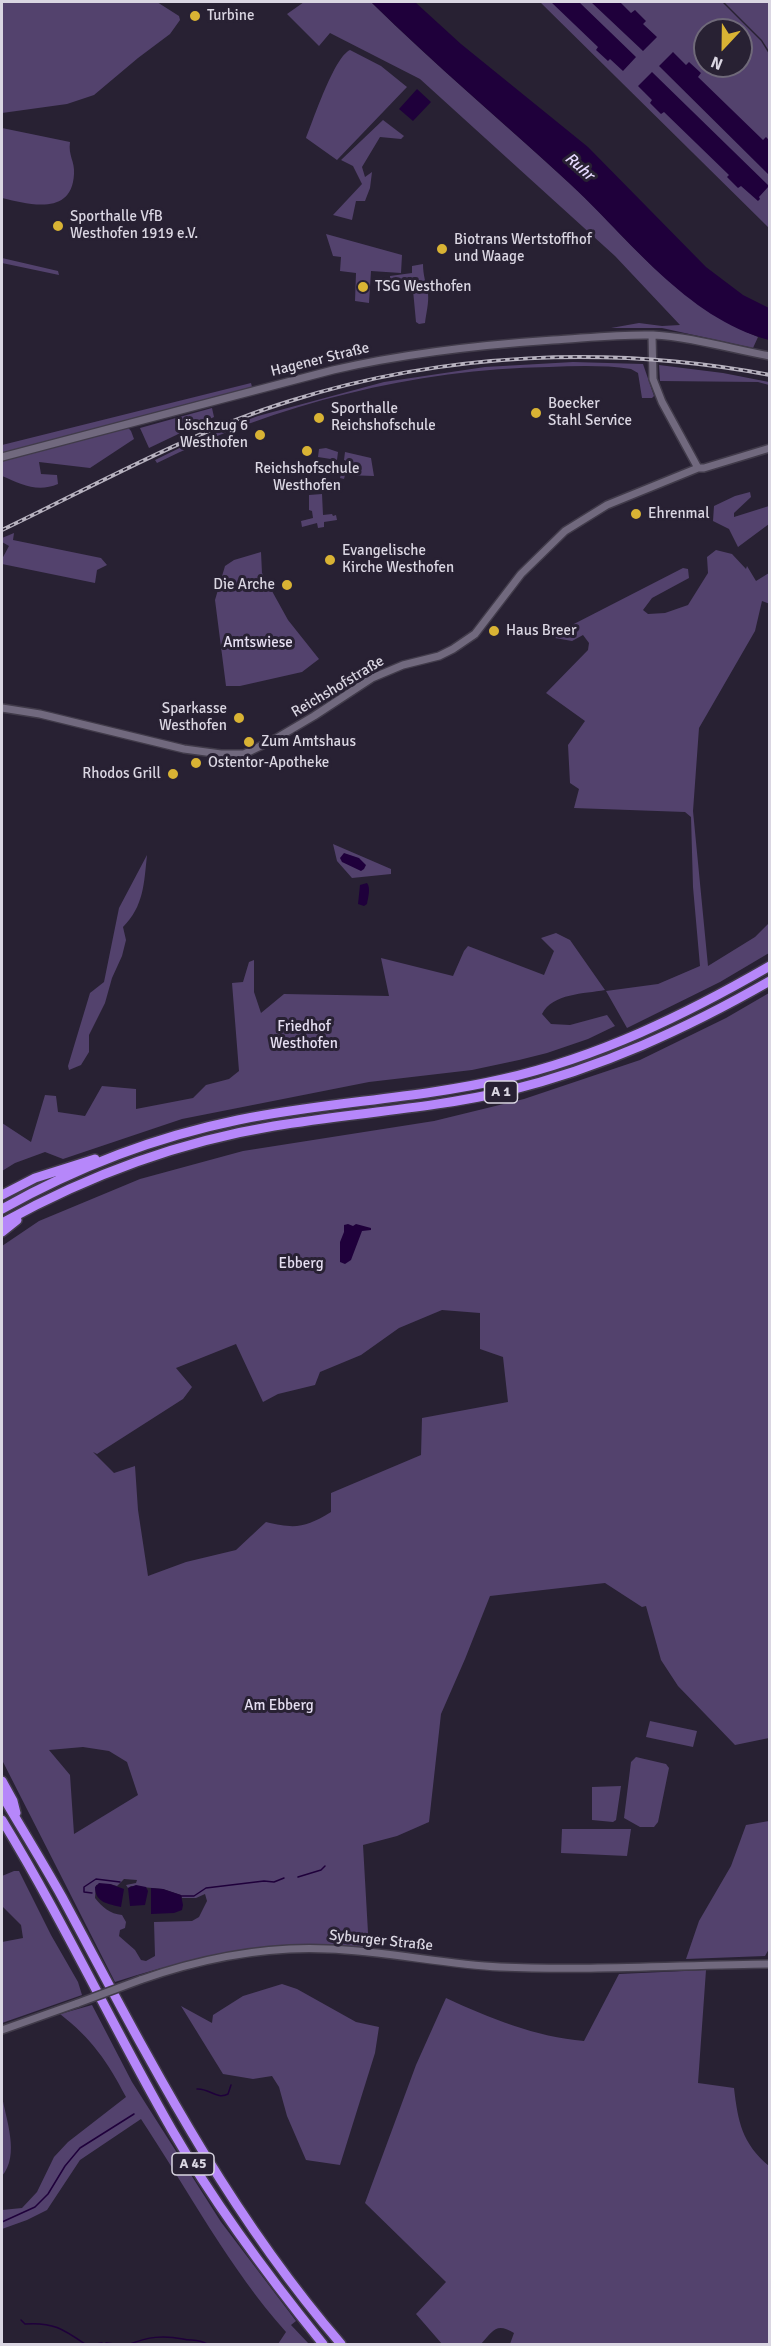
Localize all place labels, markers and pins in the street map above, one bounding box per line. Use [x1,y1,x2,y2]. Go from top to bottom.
place label: Turbine [207,7,255,25]
marker: Turbine [188,9,202,23]
place label: Sporthalle VfB Westhofen 1919 e.V. [70,208,198,243]
marker: Sporthalle VfB Westhofen 1919 e.V. [51,219,65,233]
place label: Biotrans Wertstoffhof und Waage [454,231,592,266]
marker: Biotrans Wertstoffhof und Waage [435,242,449,256]
place label: TSG Westhofen [375,278,472,296]
marker: TSG Westhofen [356,280,370,294]
place label: Boecker Stahl Service [548,395,632,430]
place label: Sporthalle Reichshofschule [331,400,436,435]
marker: Boecker Stahl Service [529,406,543,420]
marker: Sporthalle Reichshofschule [312,411,326,425]
place label: Löschzug 6 Westhofen [177,417,248,452]
marker: Löschzug 6 Westhofen [253,428,267,442]
marker: Reichshofschule Westhofen [300,444,314,458]
place label: Reichshofschule Westhofen [255,460,359,495]
place label: Ehrenmal [648,505,710,523]
marker: Ehrenmal [629,507,643,521]
place label: Evangelische Kirche Westhofen [342,542,454,577]
marker: Evangelische Kirche Westhofen [323,553,337,567]
place label: Die Arche [213,576,275,594]
marker: Die Arche [280,578,294,592]
place label: Haus Breer [506,622,576,640]
marker: Haus Breer [487,624,501,638]
place label: Sparkasse Westhofen [159,700,227,735]
marker: Sparkasse Westhofen [232,711,246,725]
place label: Zum Amtshaus [261,733,356,751]
marker: Zum Amtshaus [242,735,256,749]
place label: Ostentor-Apotheke [208,754,329,772]
marker: Ostentor-Apotheke [189,756,203,770]
place label: Rhodos Grill [82,765,161,783]
marker: Rhodos Grill [166,767,180,781]

